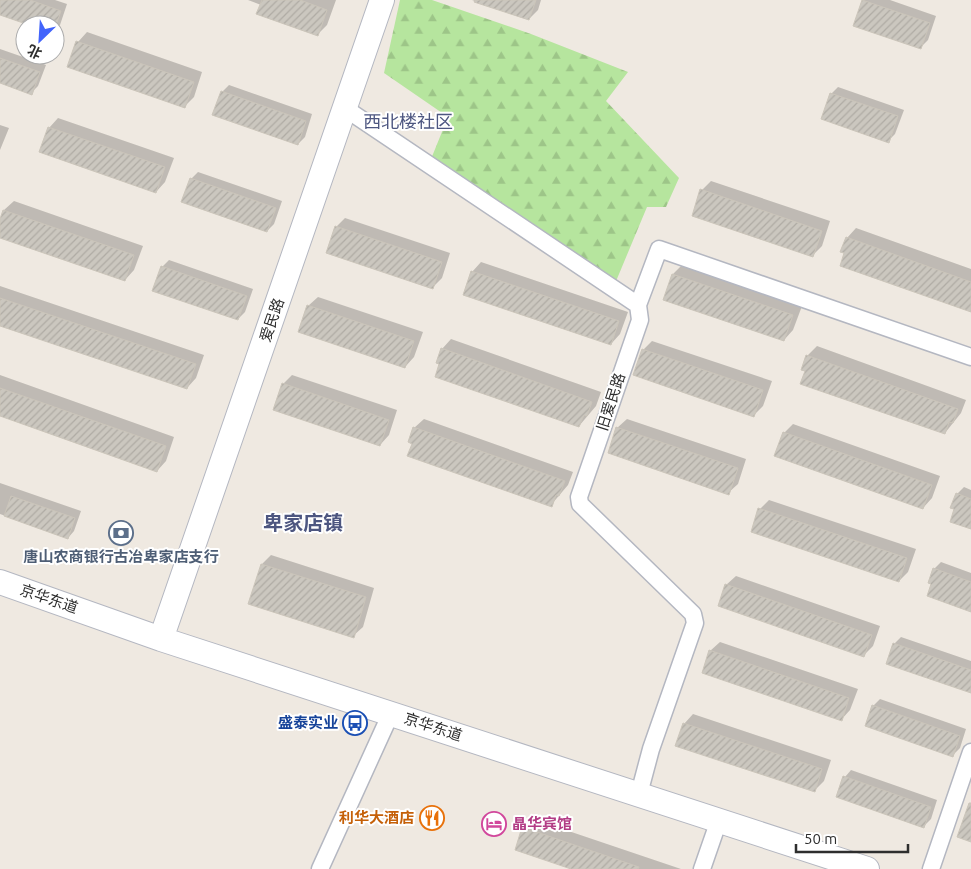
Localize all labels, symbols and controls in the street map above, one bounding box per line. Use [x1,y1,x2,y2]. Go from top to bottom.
north arrow [15,15,65,65]
text: 北 [25,42,44,62]
district label: 西北楼社区 [363,111,453,131]
street label: 爱民路 [256,296,287,344]
street label: 旧爱民路 [593,371,628,433]
district label: 卑家店镇 [263,511,343,534]
bank icon: 唐山农商银行古冶卑家店支行 [108,520,134,546]
place label: 唐山农商银行古冶卑家店支行 [23,548,219,565]
street label: 京华东道 [18,581,80,616]
street label: 京华东道 [402,709,464,744]
bus stop icon: 盛泰实业 [342,710,368,736]
place label: 盛泰实业 [278,714,338,731]
restaurant icon: 利华大酒店 [419,805,445,831]
place label: 利华大酒店 [339,809,414,826]
hotel icon: 晶华宾馆 [481,811,507,837]
place label: 晶华宾馆 [512,815,572,832]
scale bar [796,822,908,854]
text: 50 m [804,830,837,847]

